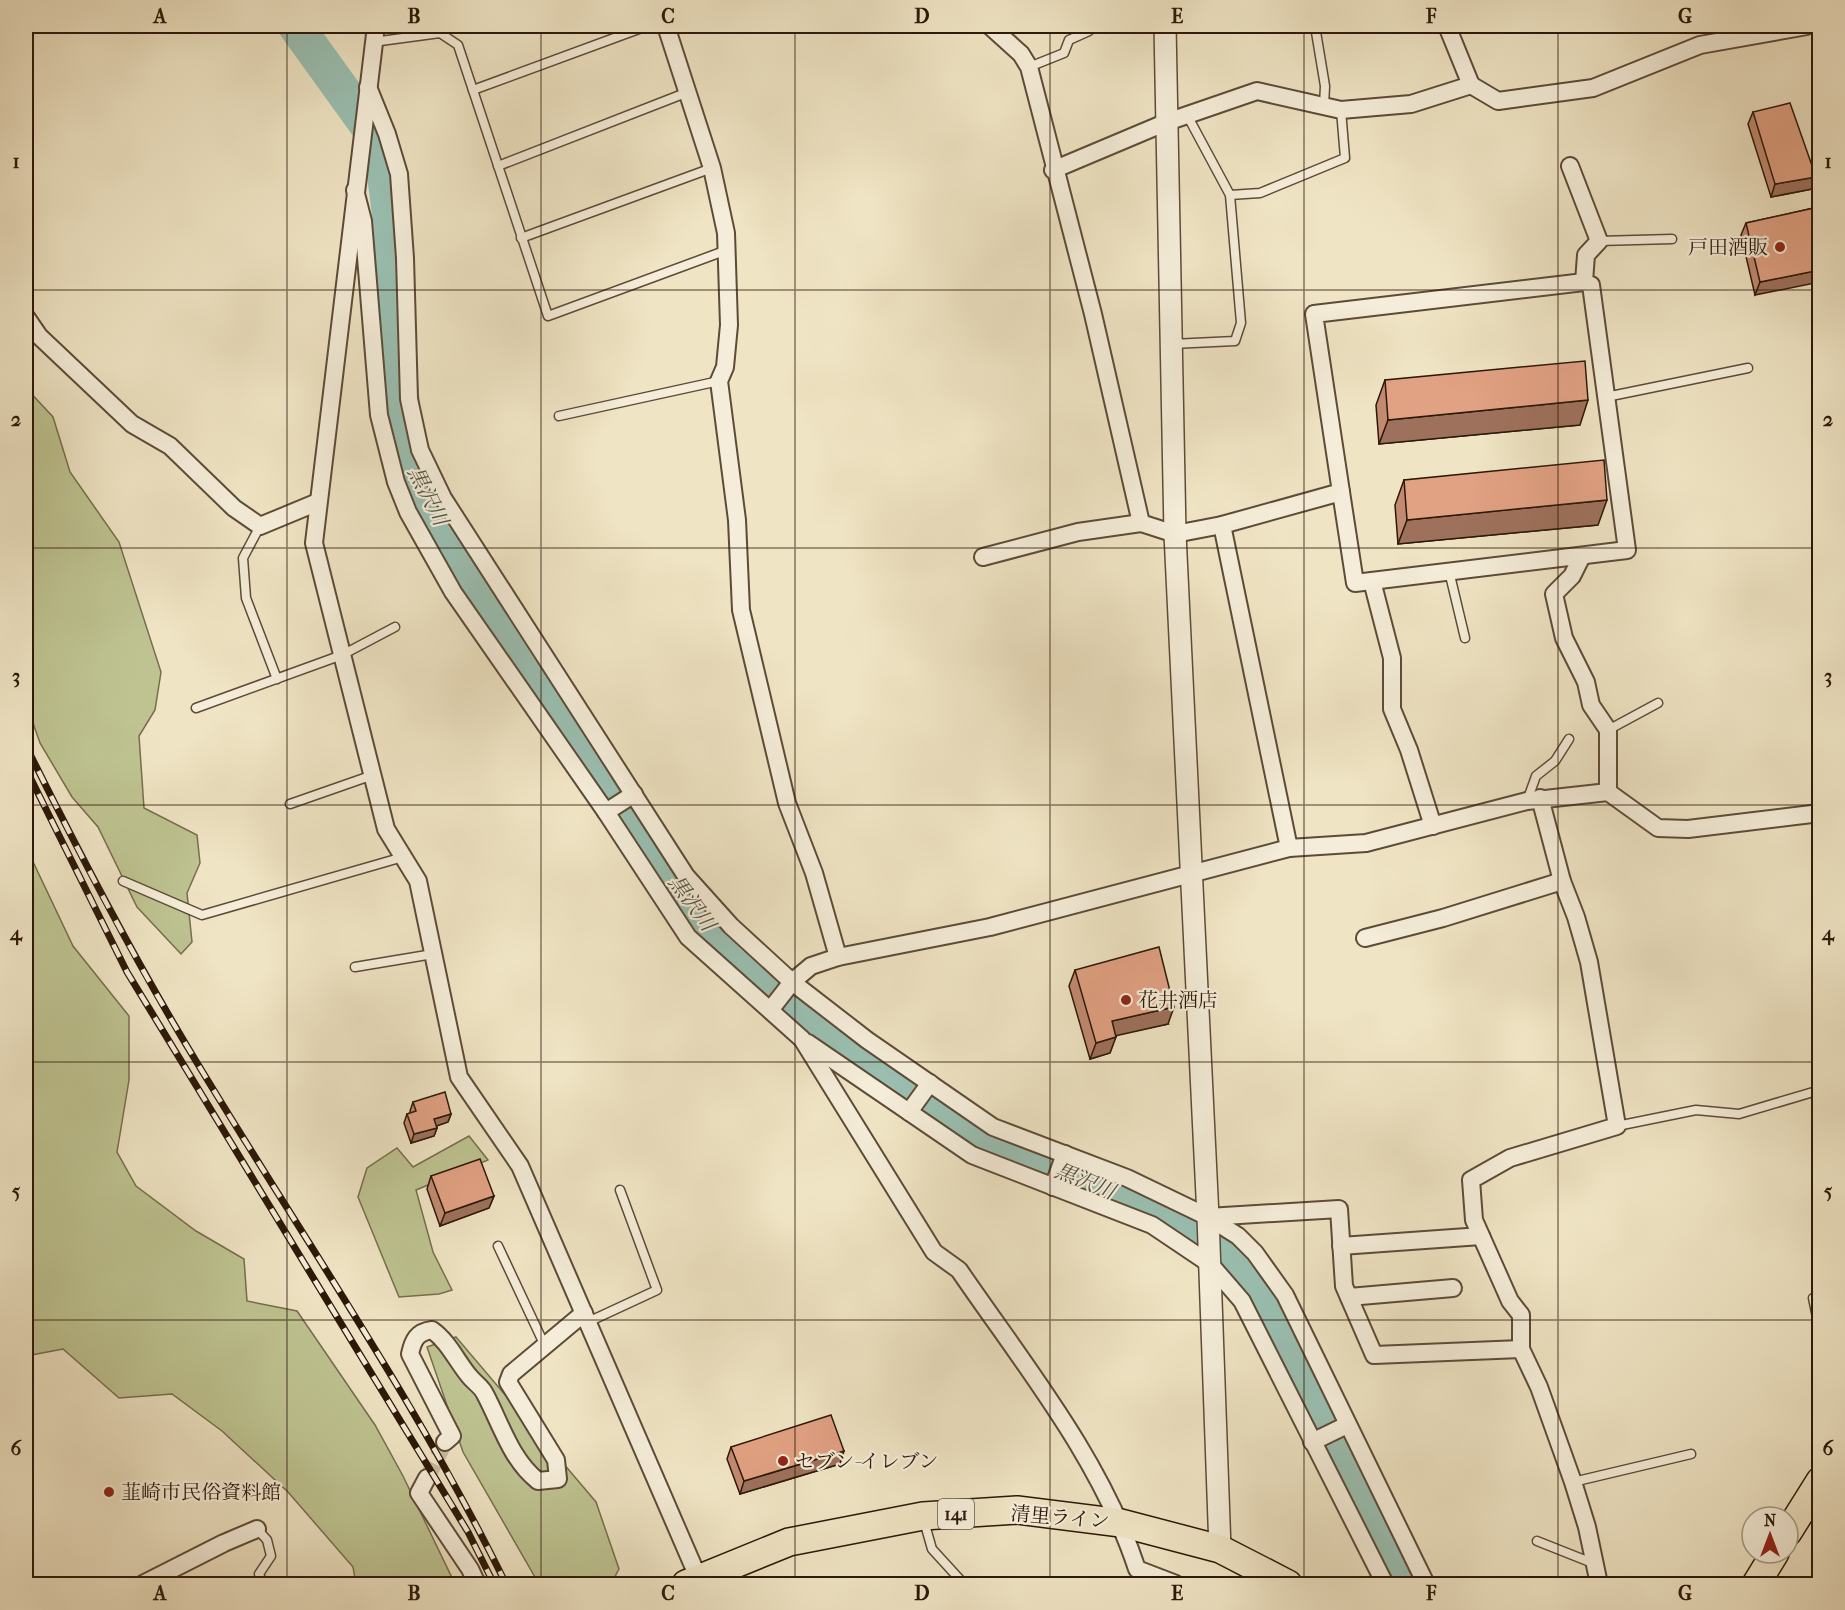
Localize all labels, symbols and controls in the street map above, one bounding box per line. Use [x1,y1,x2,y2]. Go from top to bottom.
text: A [152,5,168,28]
text: B [407,5,421,28]
text: C [661,5,675,28]
text: D [914,5,930,28]
text: E [1171,5,1183,28]
text: F [1425,5,1437,28]
text: G [1678,5,1692,28]
text: 1 [12,150,20,173]
text: 1 [1824,150,1832,173]
place label: 戸田酒販 [1688,236,1768,259]
marker: 戸田酒販 [1773,240,1787,254]
text: 2 [11,408,21,431]
text: 2 [1823,408,1833,431]
water label: 黒沢川 [403,462,454,531]
text: 3 [12,665,20,688]
text: 3 [1824,665,1832,688]
water label: 黒沢川 [664,870,721,937]
text: 4 [9,922,23,946]
text: 4 [1821,922,1835,946]
place label: 花井酒店 [1138,989,1218,1012]
marker: 花井酒店 [1119,993,1133,1007]
water label: 黒沢川 [1051,1158,1121,1205]
text: 5 [12,1180,21,1203]
text: 5 [1824,1180,1833,1203]
text: 6 [11,1437,23,1460]
text: 6 [1823,1437,1835,1460]
place label: セブン-イレブン [795,1450,939,1473]
marker: セブン-イレブン [776,1454,790,1468]
place label: 韮崎市民俗資料館 [121,1481,281,1504]
marker: 韮崎市民俗資料館 [102,1485,116,1499]
road number: 141 [938,1499,974,1529]
street label: 清里ライン [1009,1502,1110,1533]
north arrow [1740,1505,1800,1565]
text: N [1764,1511,1777,1530]
text: A [152,1582,168,1605]
text: B [407,1582,421,1605]
text: C [661,1582,675,1605]
text: D [914,1582,930,1605]
text: E [1171,1582,1183,1605]
text: F [1425,1582,1437,1605]
text: G [1678,1582,1692,1605]

